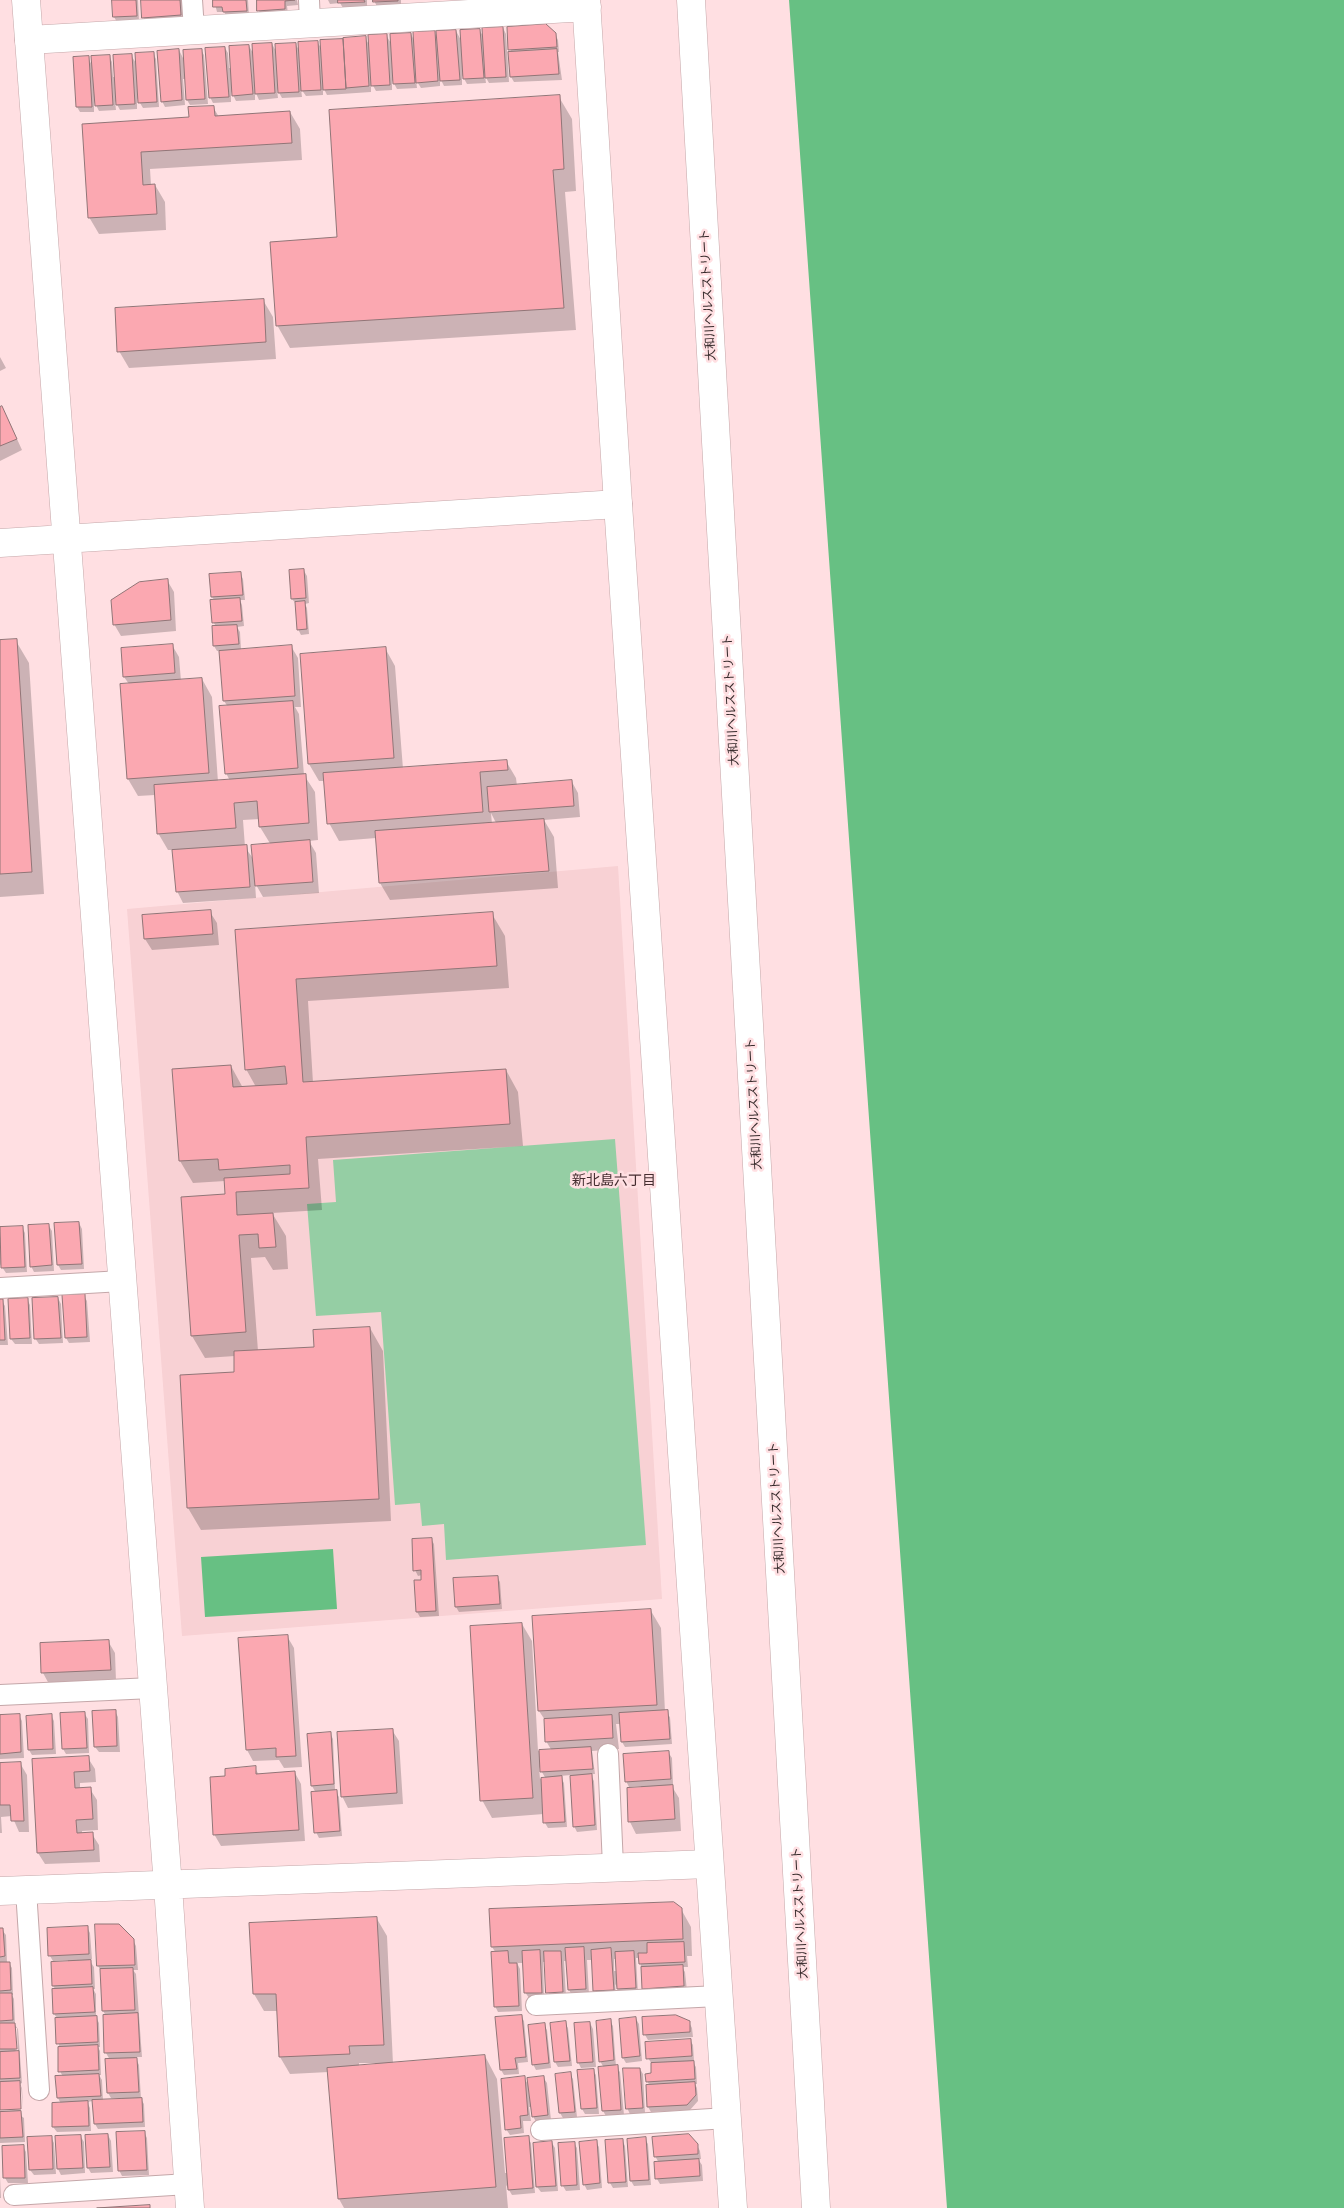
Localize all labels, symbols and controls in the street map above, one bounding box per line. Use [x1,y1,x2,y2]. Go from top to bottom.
street label: 大和川ヘルスストリート [697,229,719,361]
street label: 大和川ヘルスストリート [720,634,742,766]
street label: 大和川ヘルスストリート [743,1038,765,1170]
district label: 新北島六丁目 [572,1173,656,1189]
street label: 大和川ヘルスストリート [766,1442,788,1574]
street label: 大和川ヘルスストリート [789,1847,811,1979]

